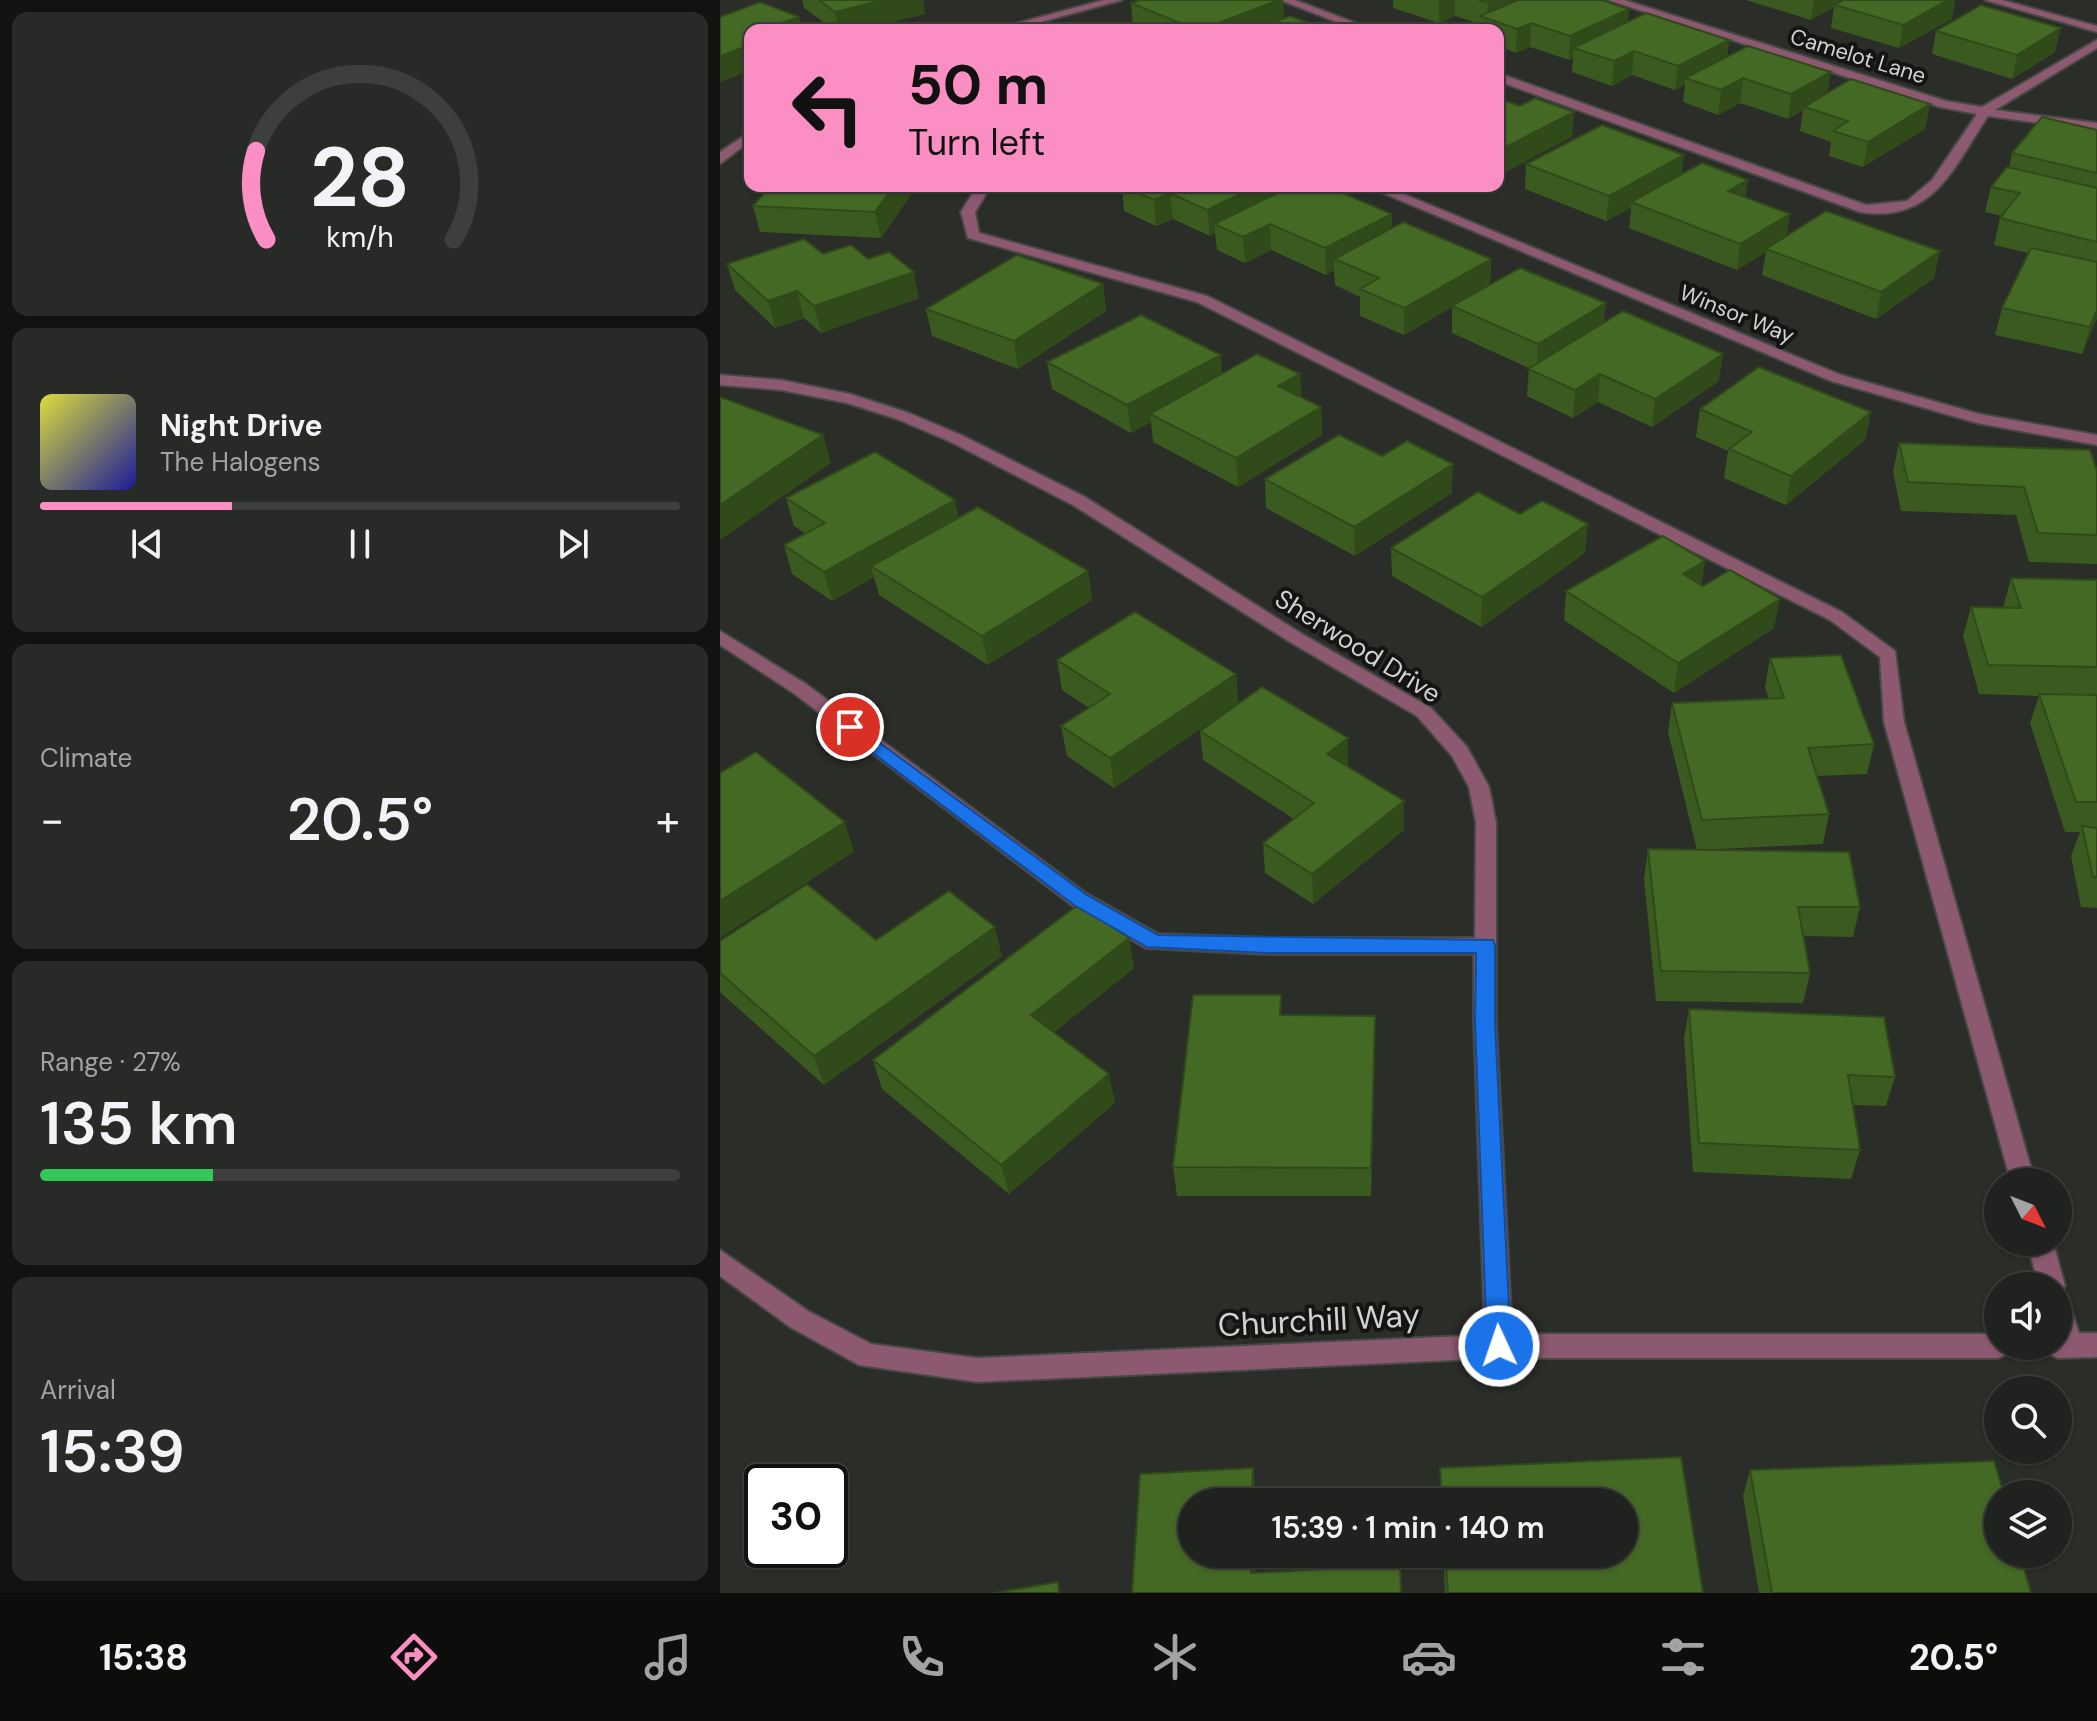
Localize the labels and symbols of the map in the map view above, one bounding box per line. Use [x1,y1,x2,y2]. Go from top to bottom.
street label: Camelot Lane [1787,22,1929,90]
street label: Winsor Way [1675,278,1799,350]
street label: Sherwood Drive [1269,581,1447,711]
pin [816,693,884,761]
north arrow [1984,1168,2072,1256]
street label: Churchill Way [1217,1294,1421,1346]
position arrow [1457,1304,1541,1388]
speed limit sign: 30 [744,1464,848,1568]

